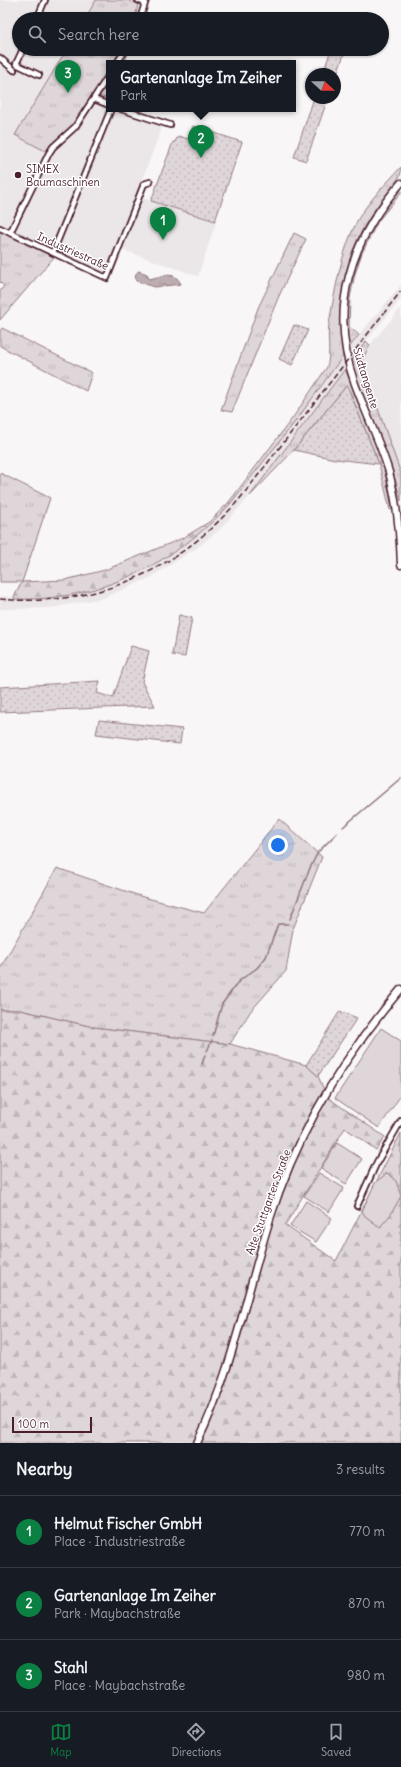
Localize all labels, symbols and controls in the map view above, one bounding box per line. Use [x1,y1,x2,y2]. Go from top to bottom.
search box [12,12,389,56]
icon: search [26,23,48,45]
text: Search here [58,25,139,44]
pin: 3 [55,60,81,93]
popup [106,60,296,112]
text: Gartenanlage Im Zeiher [120,68,282,87]
north arrow [305,68,341,104]
text: Park [120,87,147,104]
pin: 2 [188,125,214,158]
place label: SIMEX Baumaschinen [26,162,100,189]
marker: SIMEX Baumaschinen [13,170,23,180]
pin: 1 [150,207,176,240]
street label: Industriestraße [35,229,111,273]
street label: Südtangente [350,346,382,410]
your location [268,835,288,855]
street label: Alte Stuttgarter Straße [242,1147,294,1256]
scale bar [12,1415,92,1434]
text: 100 m [18,1417,49,1431]
text: Nearby [16,1458,72,1480]
text: 3 results [336,1461,385,1478]
text: Helmut Fischer GmbH [54,1514,202,1533]
text: 1 [26,1523,32,1540]
text: 770 m [349,1523,385,1540]
text: Place · Industriestraße [54,1533,185,1550]
text: Gartenanlage Im Zeiher [54,1586,216,1605]
text: 2 [25,1595,33,1612]
text: 870 m [348,1595,385,1612]
text: Park · Maybachstraße [54,1605,181,1622]
text: Stahl [54,1658,88,1677]
text: 3 [25,1667,33,1684]
text: 980 m [347,1667,385,1684]
text: Place · Maybachstraße [54,1677,185,1694]
tab: Map [50,1721,72,1759]
tab: Directions [172,1721,221,1759]
tab: Saved [321,1721,351,1759]

